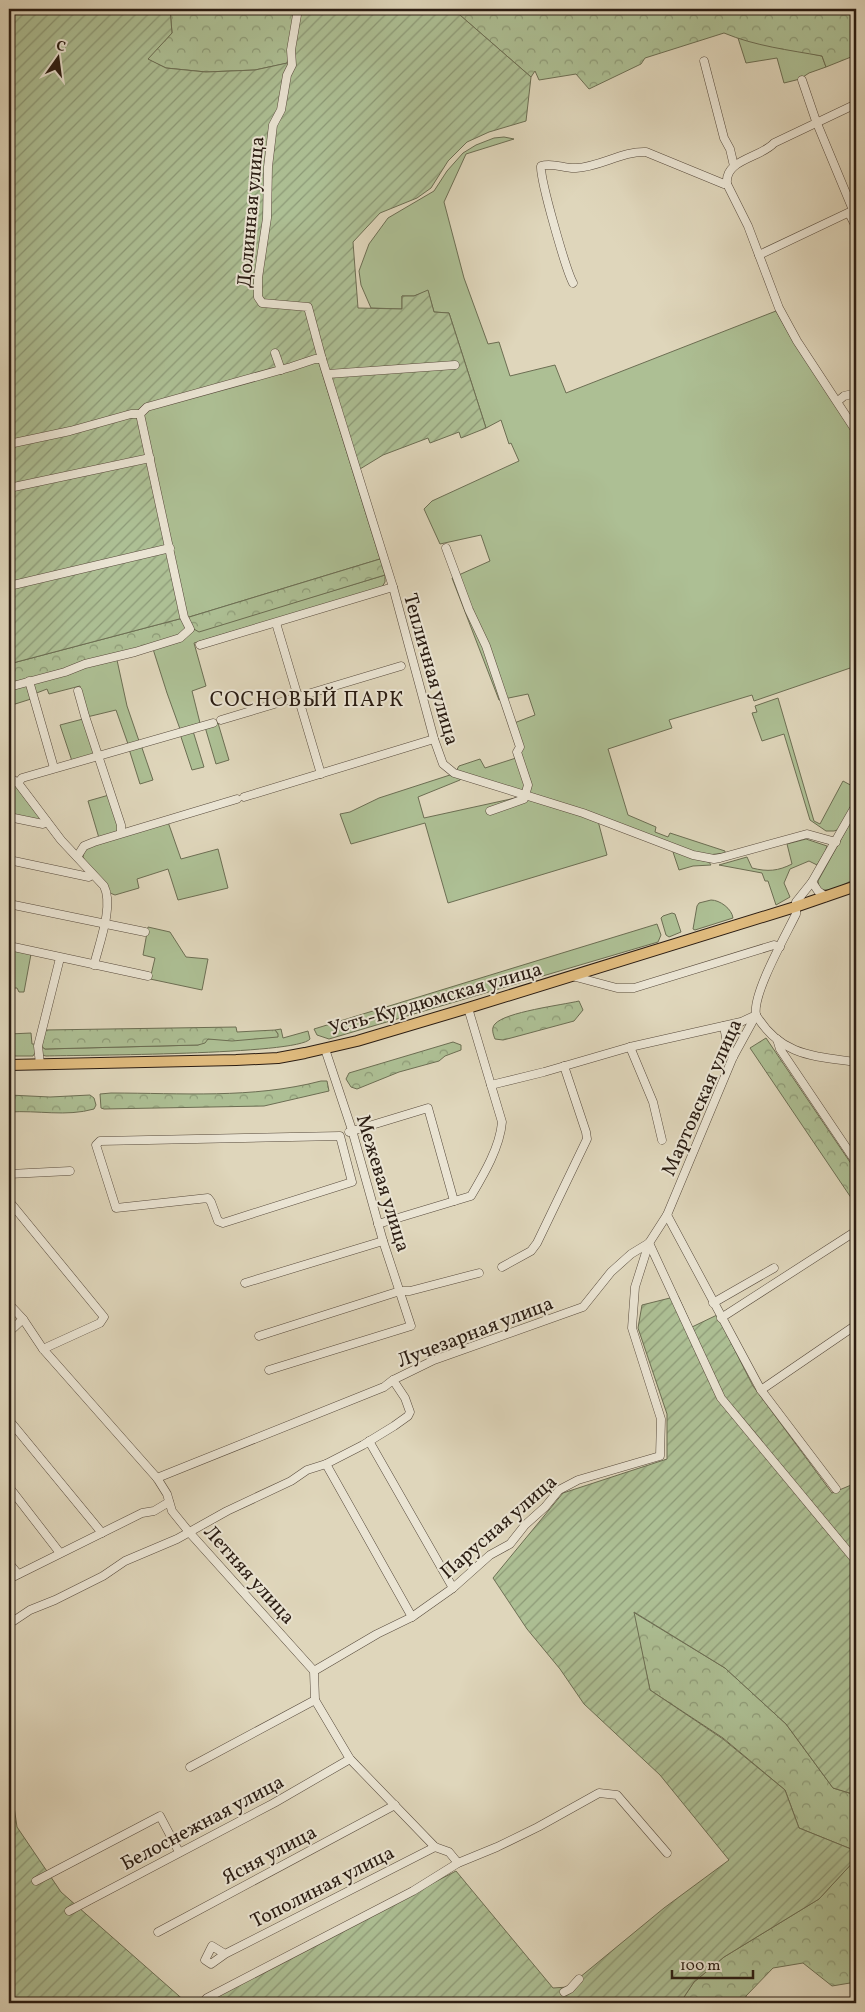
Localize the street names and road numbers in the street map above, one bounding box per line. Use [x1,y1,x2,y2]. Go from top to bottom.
street label: Долинная улица [231,135,273,289]
street label: Тепличная улица [395,590,465,749]
street label: Усть-Курдюмская улица [325,956,546,1044]
street label: Мартовская улица [656,1015,750,1181]
street label: Межевая улица [348,1111,416,1256]
street label: Лучезарная улица [394,1290,558,1376]
street label: Парусная улица [435,1469,564,1586]
street label: Летняя улица [196,1520,301,1631]
street label: Белоснежная улица [116,1769,290,1879]
street label: Ясня улица [218,1819,322,1892]
street label: Тополиная улица [246,1839,400,1936]

